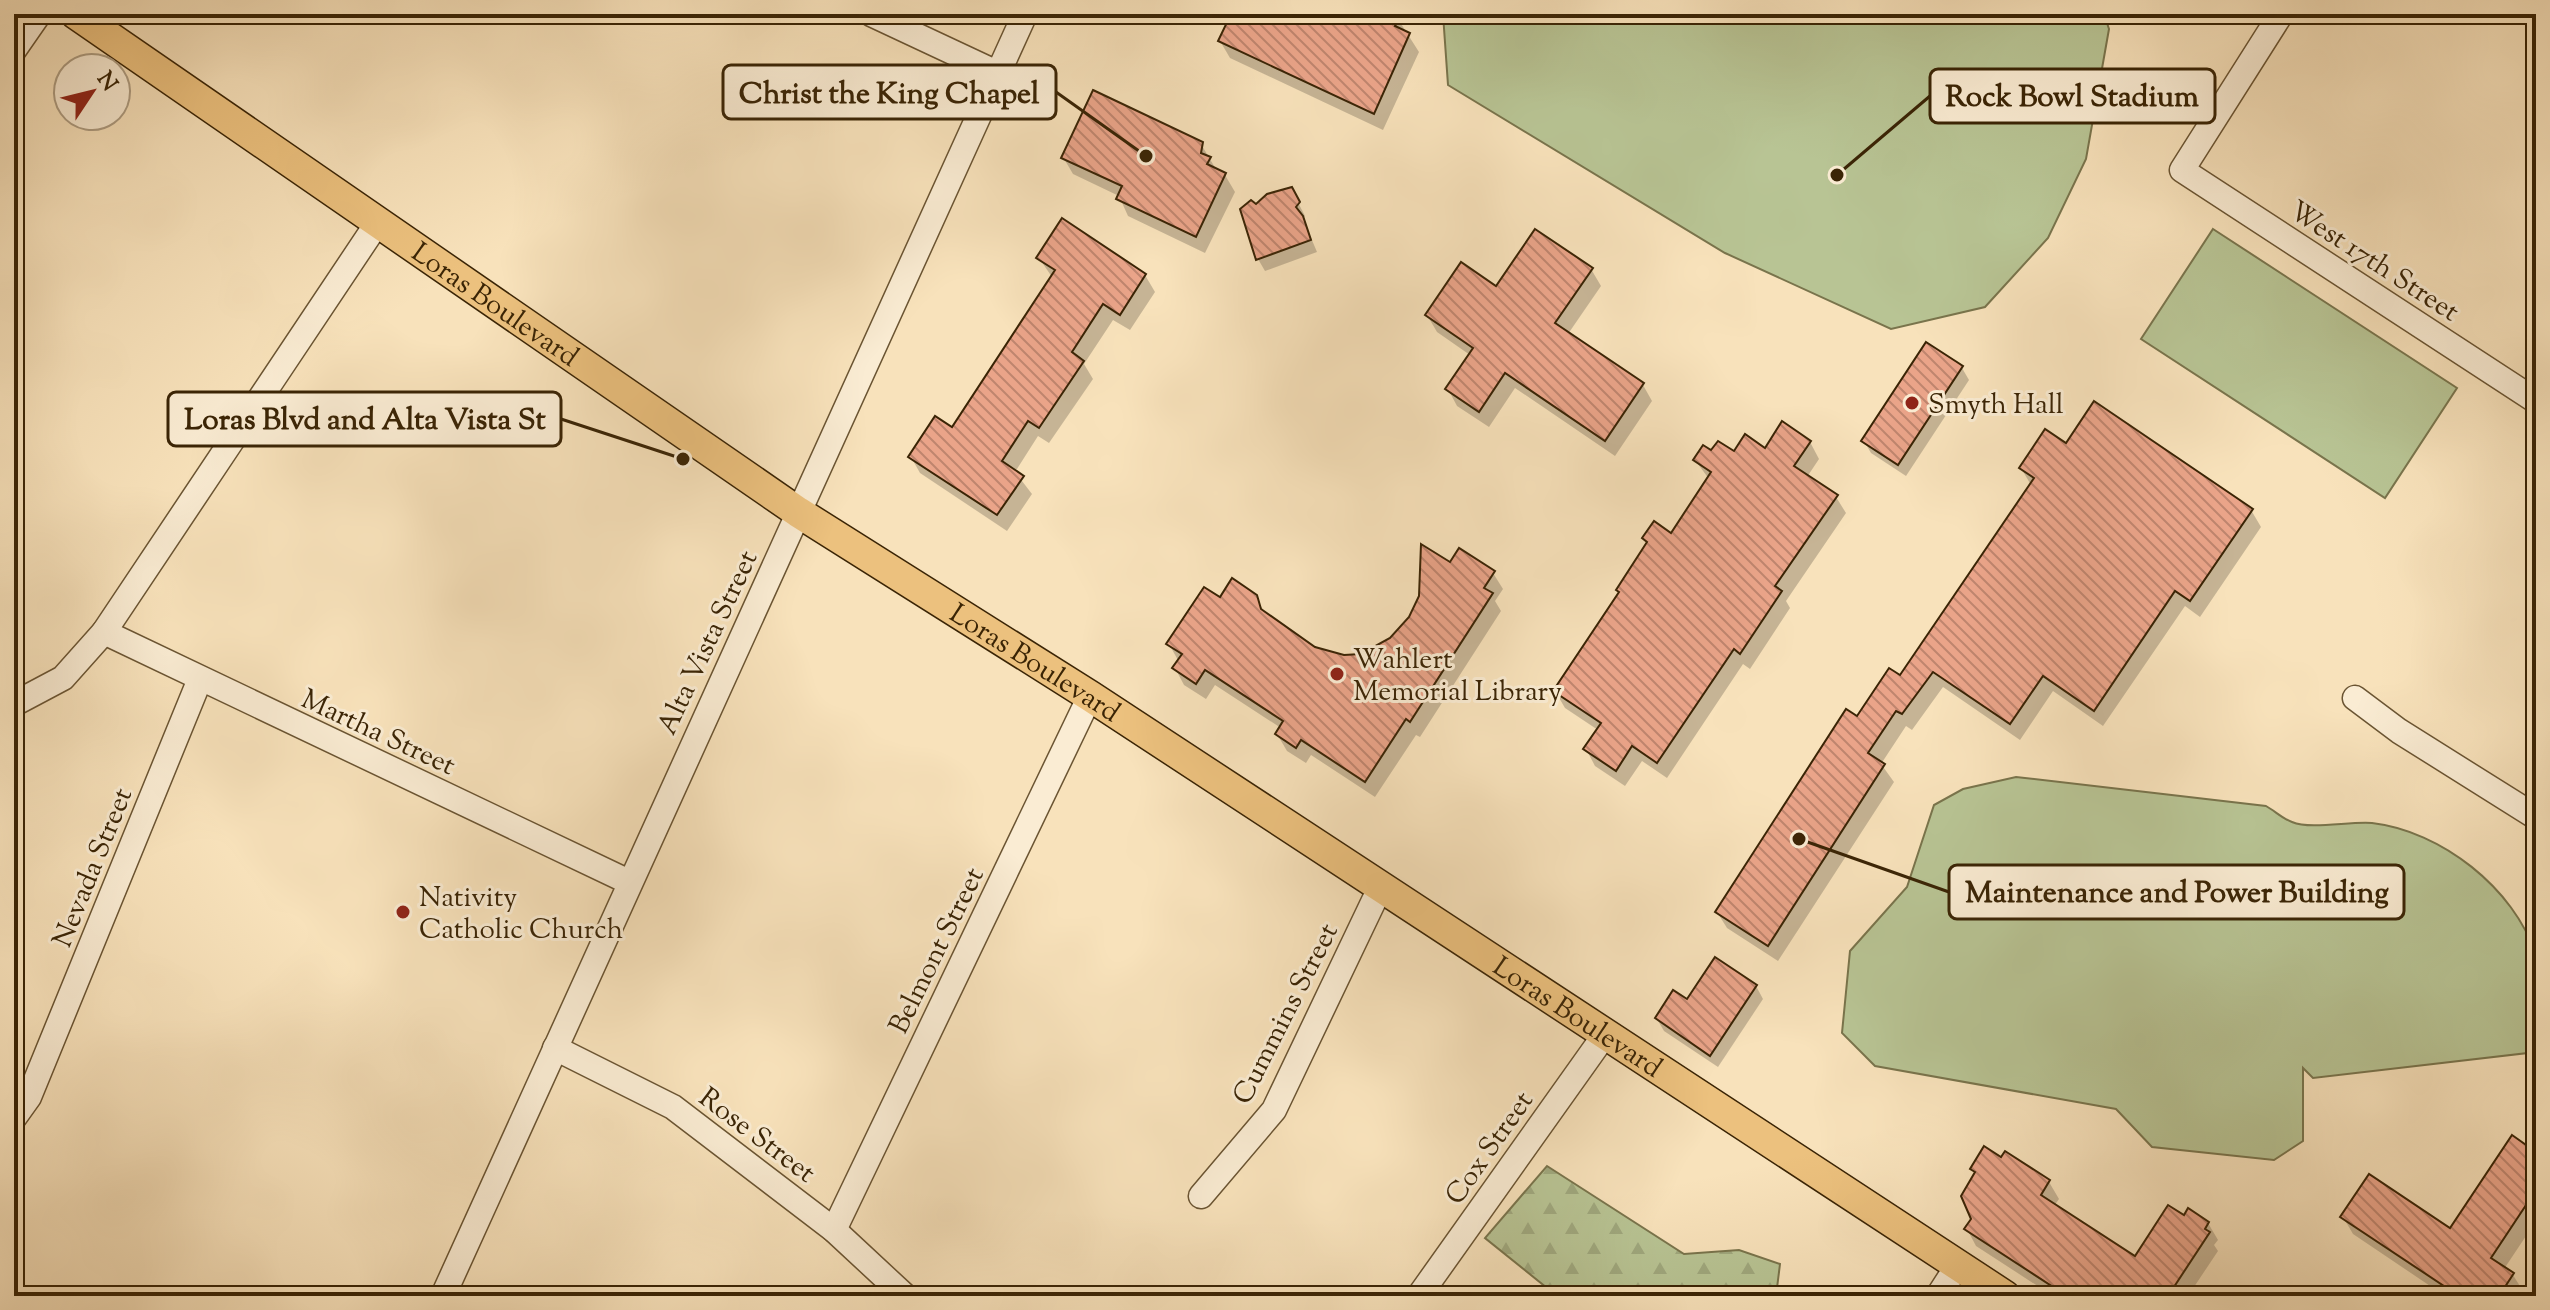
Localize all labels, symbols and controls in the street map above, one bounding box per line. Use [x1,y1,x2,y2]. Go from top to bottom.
north arrow [52,52,132,132]
callout: Christ the King Chapel [723,65,1056,119]
text: N [88,66,124,99]
callout: Rock Bowl Stadium [1930,69,2215,123]
text: Christ the King Chapel [739,74,1040,117]
text: Rock Bowl Stadium [1945,77,2199,120]
street label: West 17th Street [2280,192,2467,333]
street label: Loras Boulevard [402,234,586,378]
place label: Smyth Hall [1928,386,2064,426]
callout: Loras Blvd and Alta Vista St [168,392,561,446]
marker: Smyth Hall [1903,394,1921,412]
text: Loras Blvd and Alta Vista St [184,400,547,443]
street label: Alta Vista Street [648,544,769,742]
street label: Loras Boulevard [941,595,1127,734]
place label: Wahlert Memorial Library [1353,641,1562,713]
marker: Wahlert Memorial Library [1328,665,1346,683]
street label: Martha Street [294,681,462,787]
street label: Nevada Street [44,782,144,954]
street label: Belmont Street [880,861,995,1041]
callout: Maintenance and Power Building [1949,865,2404,919]
text: Maintenance and Power Building [1965,873,2389,916]
place label: Nativity Catholic Church [419,879,623,951]
marker: Nativity Catholic Church [394,903,412,921]
street label: Cummins Street [1224,917,1350,1112]
street label: Loras Boulevard [1484,948,1669,1089]
street label: Rose Street [689,1079,823,1194]
street label: Cox Street [1437,1083,1544,1214]

